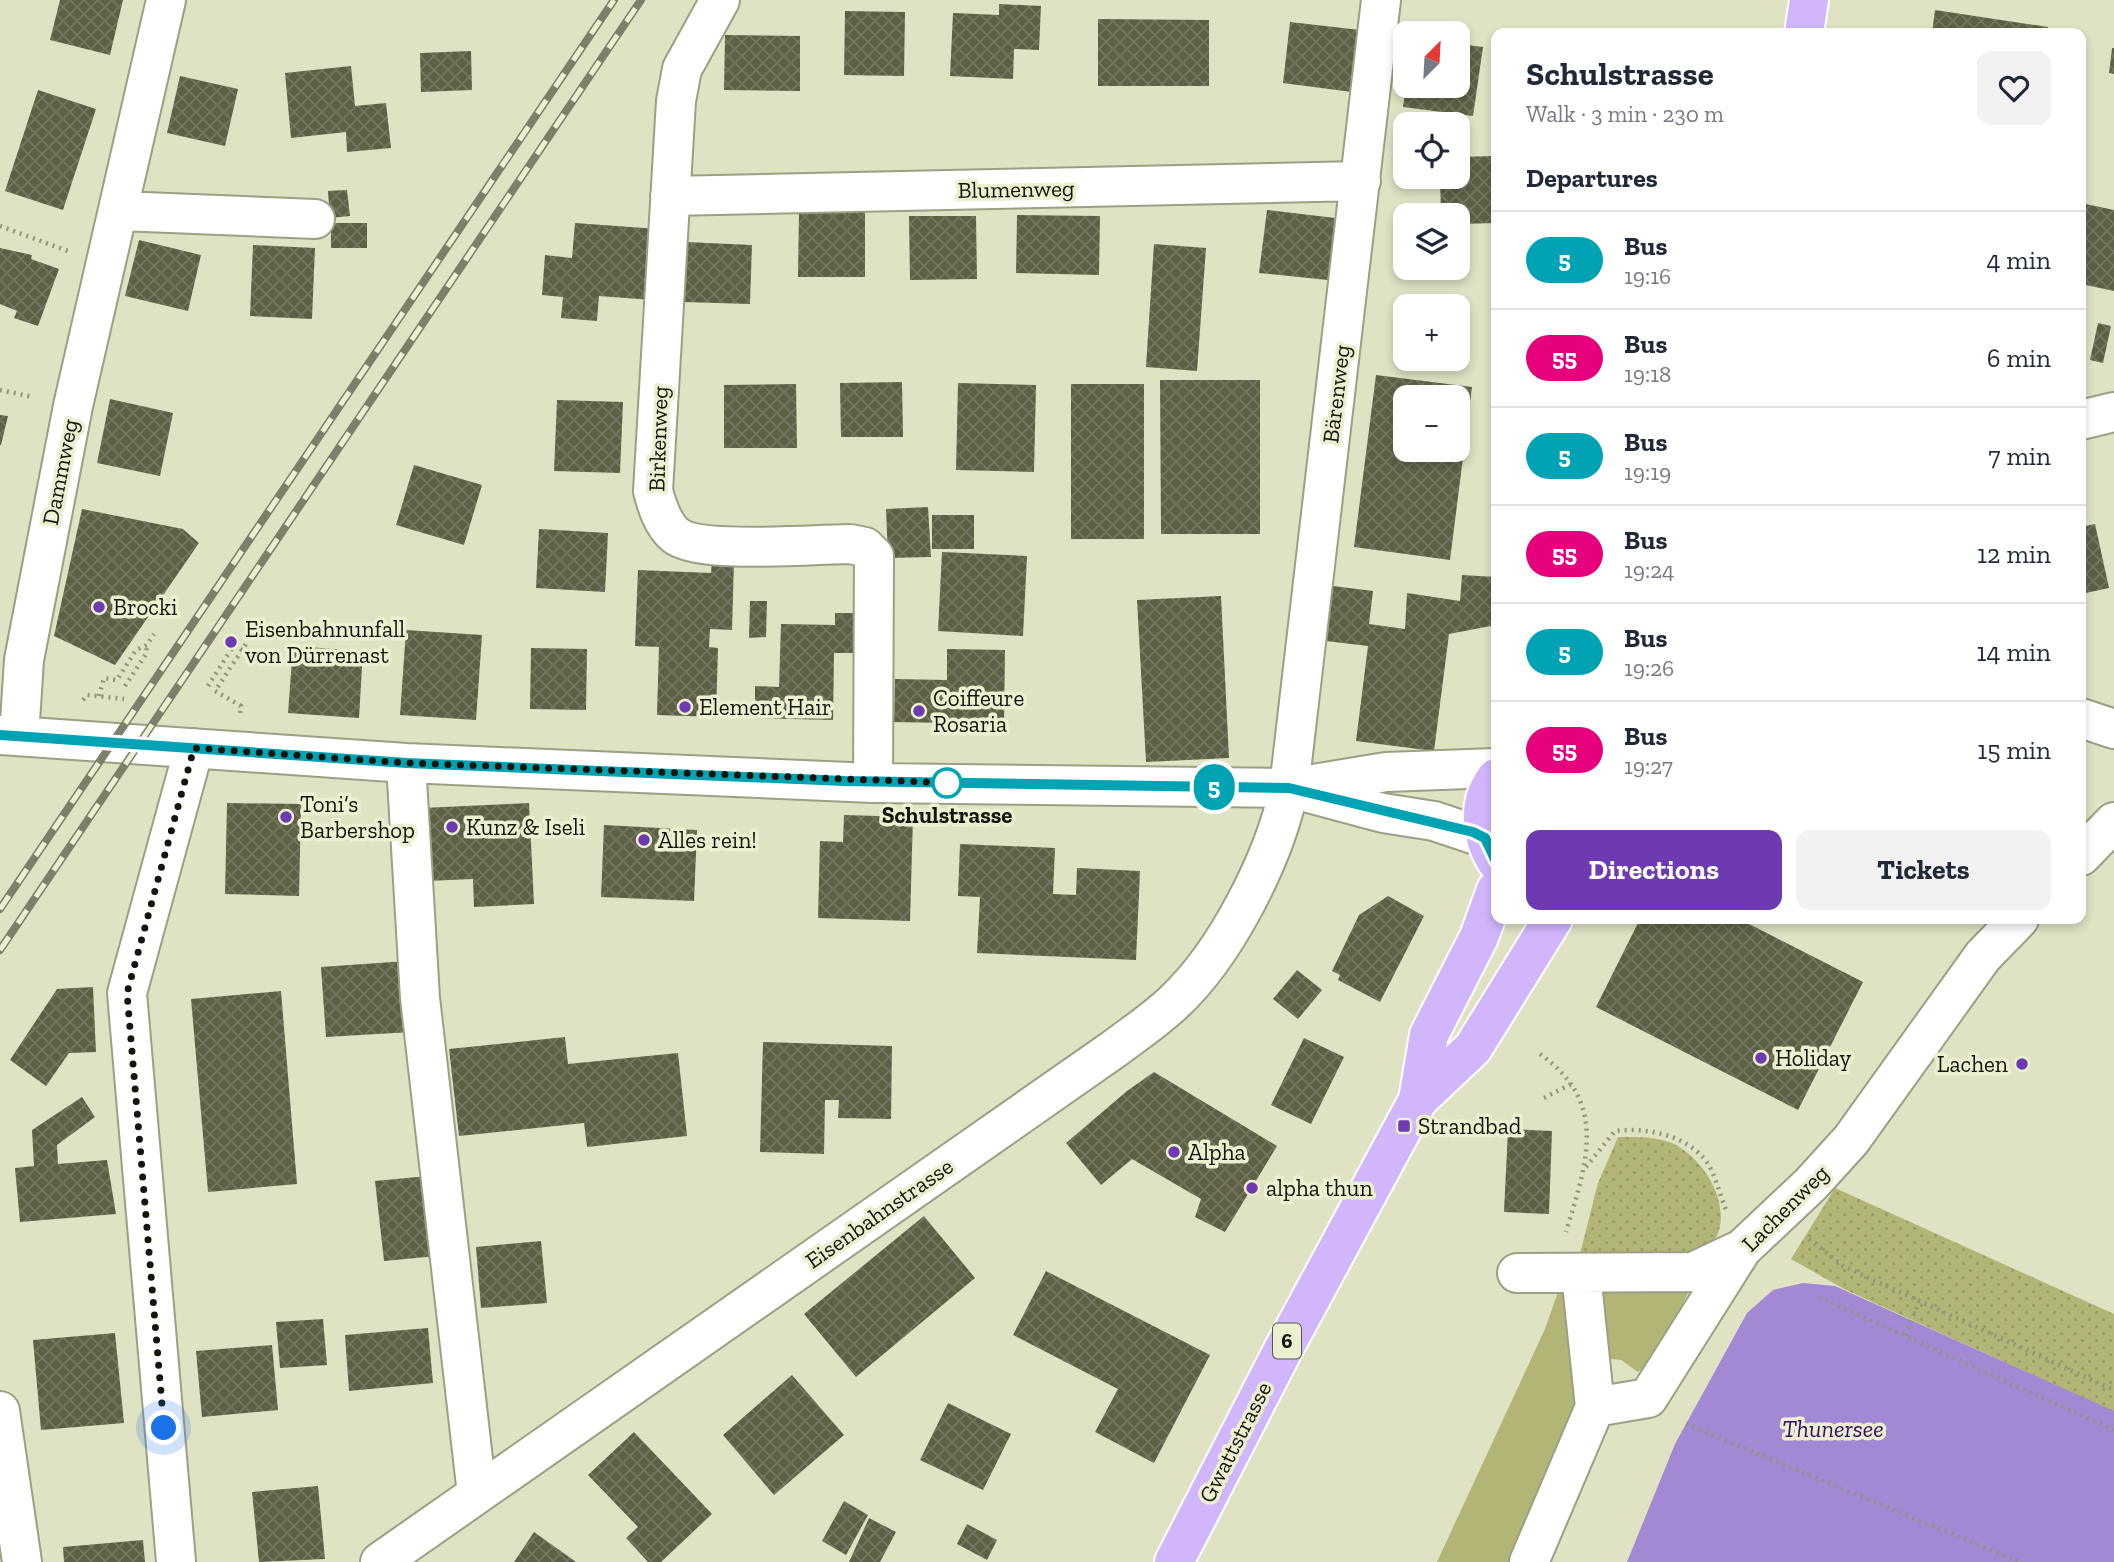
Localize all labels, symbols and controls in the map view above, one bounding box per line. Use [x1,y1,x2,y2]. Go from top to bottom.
north arrow [1393,21,1470,98]
map controls [1393,21,1470,462]
button: heart [1977,51,2051,125]
text: Schulstrasse [1526,54,1714,93]
text: Walk · 3 min · 230 m [1526,100,1724,128]
button: locate [1393,112,1470,189]
text: Departures [1526,162,1658,194]
street label: Blumenweg [957,174,1075,204]
button: layers [1393,203,1470,280]
text: Bus [1624,230,1667,262]
text: 4 min [1986,244,2051,276]
text: 5 [1558,245,1571,274]
text: 19:16 [1624,262,1671,290]
button: + [1393,294,1470,371]
text: Bus [1624,328,1667,360]
text: 6 min [1987,342,2051,374]
street label: Bärenweg [1316,343,1356,445]
text: 55 [1552,343,1577,372]
text: 19:18 [1624,360,1671,388]
street label: Birkenweg [642,385,674,492]
button: − [1393,385,1470,462]
street label: Dammweg [36,416,84,527]
text: Bus [1624,426,1667,458]
text: 7 min [1988,440,2051,472]
text: 5 [1558,441,1571,470]
text: 19:19 [1624,458,1671,486]
text: Bus [1624,524,1667,556]
text: 12 min [1977,538,2051,570]
text: 55 [1552,539,1577,568]
text: 19:24 [1624,556,1674,584]
place label: Brocki [113,593,177,621]
marker: Brocki [91,599,107,615]
place label: Eisenbahnunfall von Dürrenast [245,615,405,669]
text: Bus [1624,622,1667,654]
marker: Eisenbahnunfall von Dürrenast [223,634,239,650]
text: 14 min [1976,636,2051,668]
text: 5 [1558,637,1571,666]
text: 19:26 [1624,654,1674,682]
place label: Coiffeure Rosaria [933,684,1024,738]
place label: Element Hair [699,693,831,721]
marker: Element Hair [677,699,693,715]
marker: Coiffeure Rosaria [911,703,927,719]
text: Bus [1624,720,1667,752]
text: 15 min [1977,734,2051,766]
text: 55 [1552,735,1577,764]
text: 19:27 [1624,752,1673,780]
line badge: 5 [1191,764,1237,810]
marker: Schulstrasse [932,768,962,798]
text: 5 [1208,772,1220,801]
place label: Toni‘s Barbershop [300,790,415,844]
place label: Schulstrasse [882,801,1012,829]
marker: Toni‘s Barbershop [278,809,294,825]
place label: Kunz & Iseli [466,813,585,841]
marker: Kunz & Iseli [444,819,460,835]
place label: Alles rein! [658,826,757,854]
button: Directions [1526,830,1782,910]
button: Tickets [1796,830,2051,910]
marker: Alles rein! [636,832,652,848]
place label: Holiday [1775,1044,1851,1072]
marker: Holiday [1753,1050,1769,1066]
place label: Lachen [1937,1050,2008,1078]
marker: Lachen [2014,1056,2030,1072]
place label: Strandbad [1418,1112,1522,1140]
marker: Strandbad [1396,1118,1412,1134]
place label: Alpha [1188,1138,1246,1166]
marker: Alpha [1166,1144,1182,1160]
street label: Eisenbahnstrasse [800,1152,958,1274]
street label: Lachenweg [1736,1158,1835,1257]
place label: alpha thun [1266,1174,1373,1202]
marker: alpha thun [1244,1180,1260,1196]
road number: 6 [1273,1324,1301,1358]
street label: Gwattstrasse [1193,1377,1277,1507]
your location [146,1410,181,1445]
water label: Thunersee [1782,1414,1884,1443]

